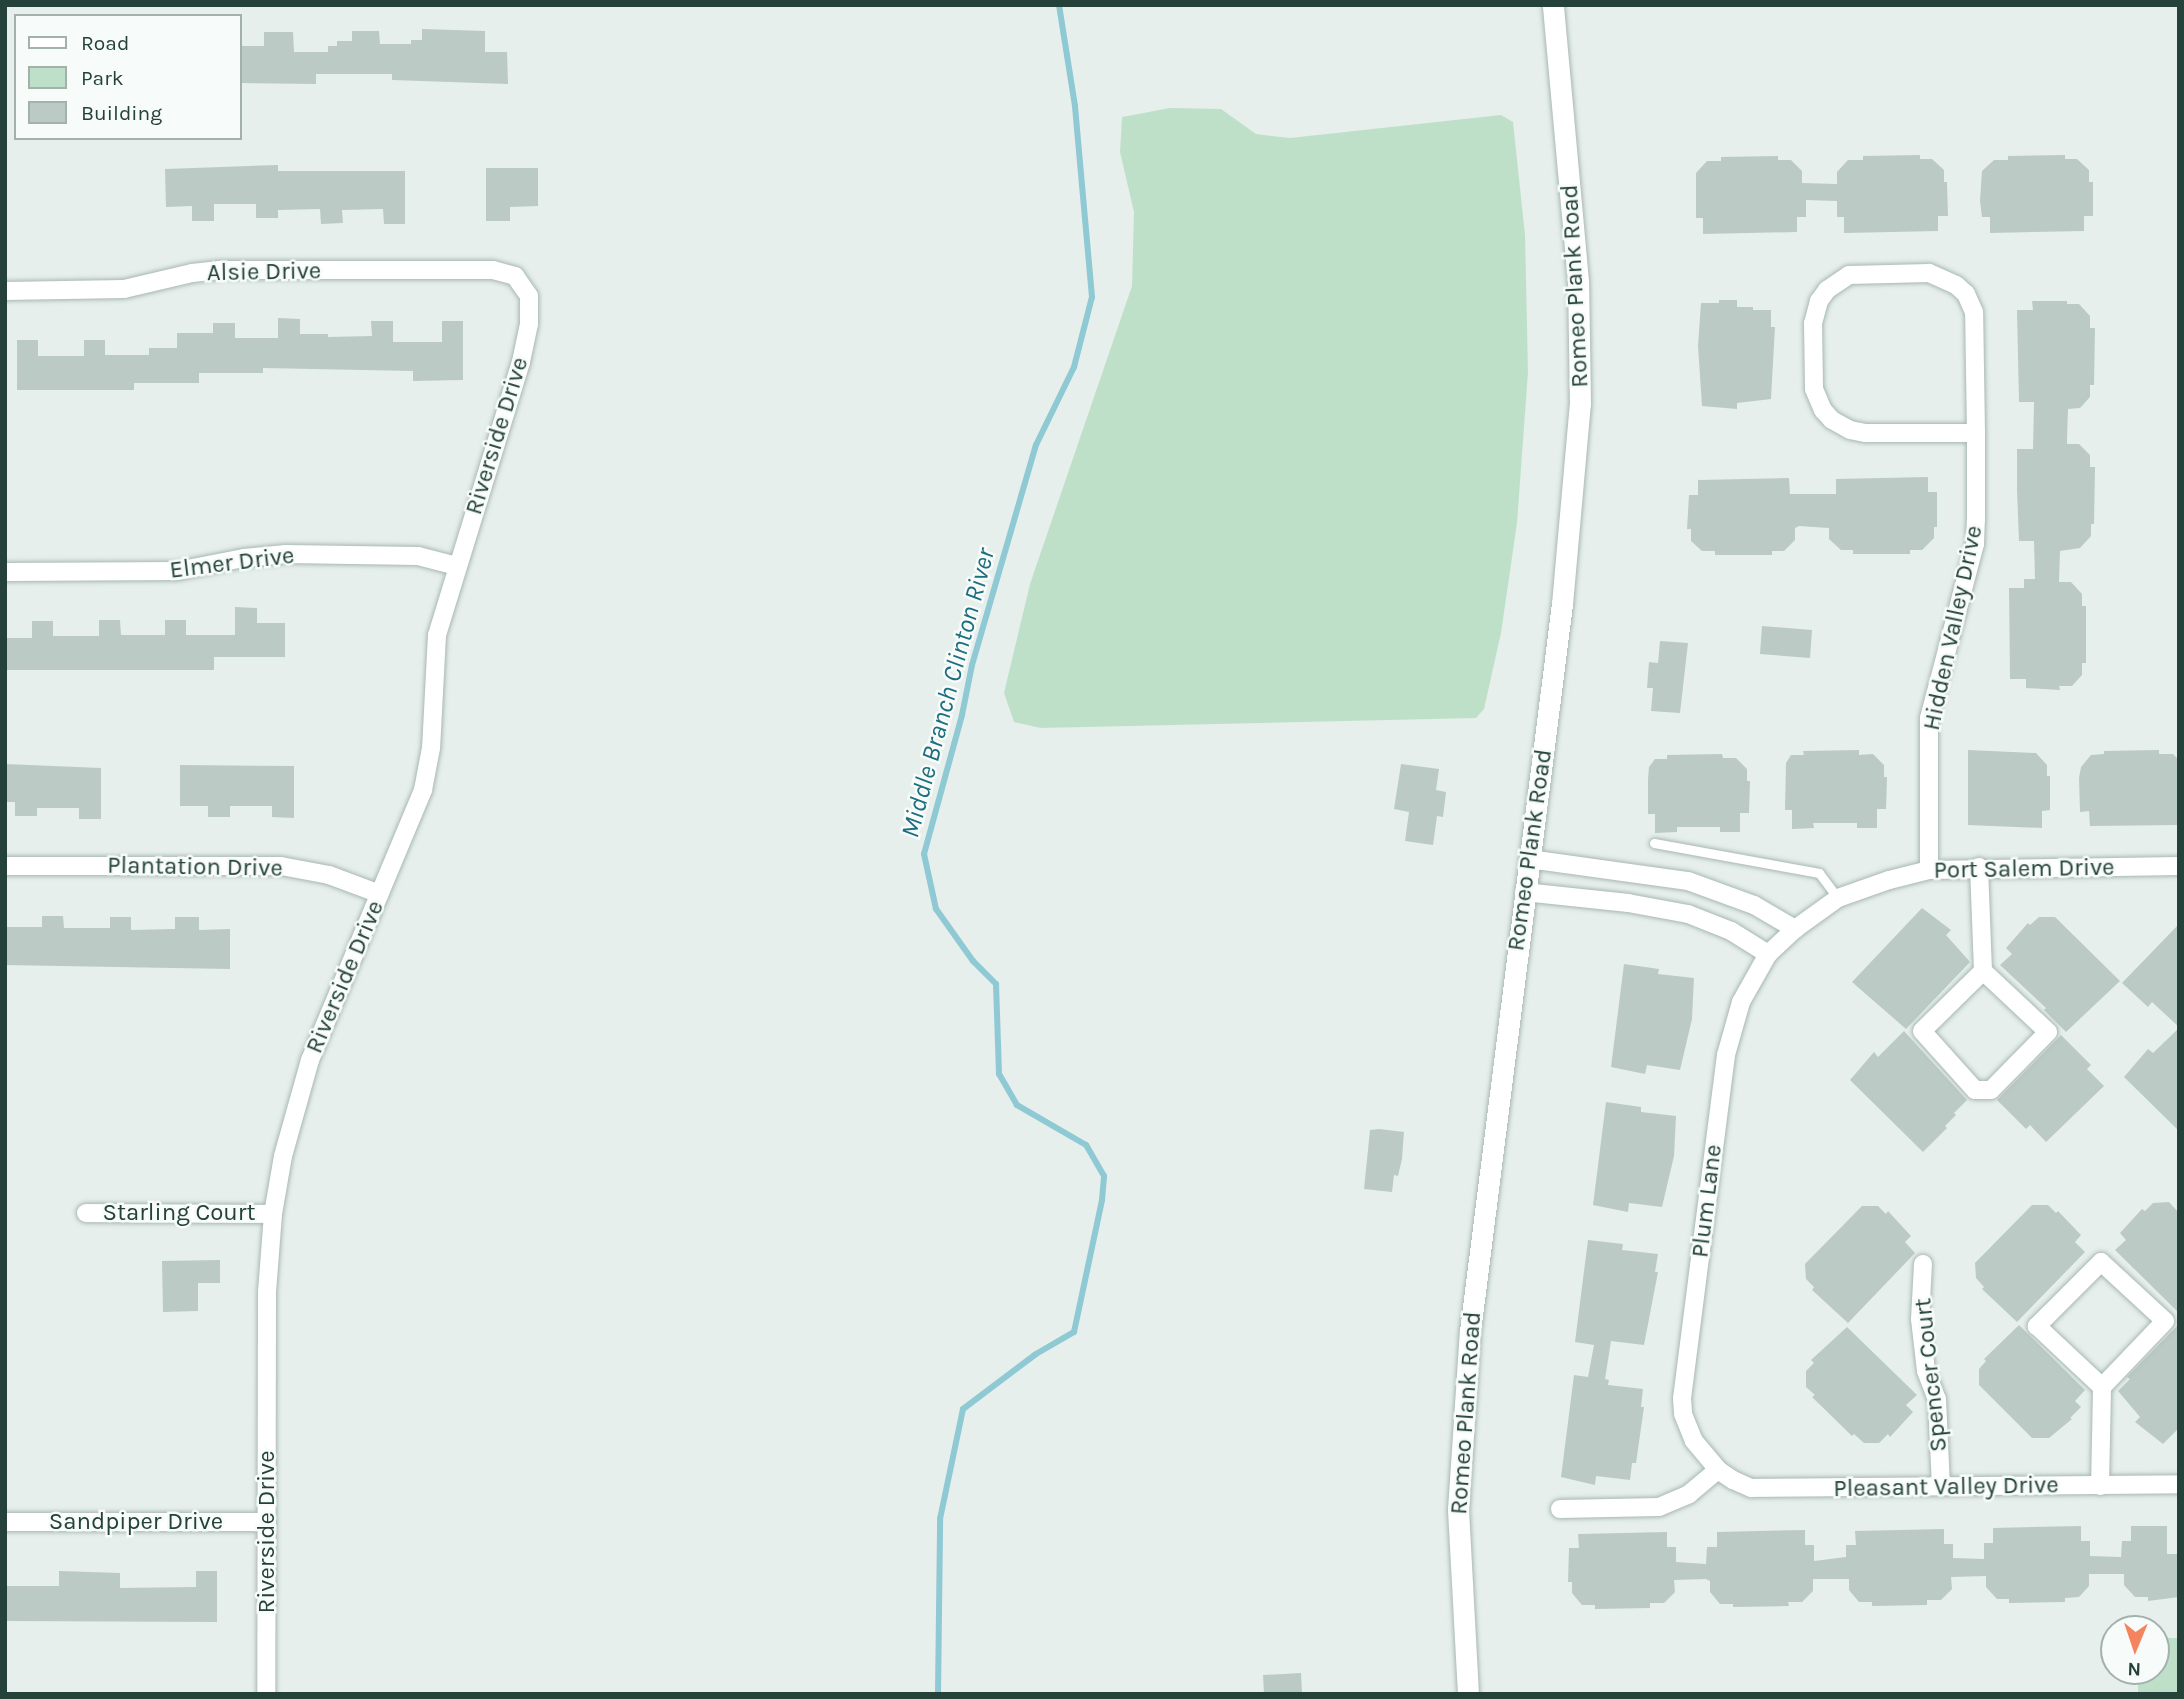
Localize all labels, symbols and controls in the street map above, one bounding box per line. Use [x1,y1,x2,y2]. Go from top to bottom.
legend [14,14,242,140]
text: Road [81,31,129,55]
text: Park [81,66,124,90]
text: Building [81,101,162,125]
street label: Romeo Plank Road [1555,184,1595,388]
street label: Alsie Drive [207,257,321,287]
street label: Riverside Drive [459,354,535,518]
street label: Hidden Valley Drive [1917,523,1989,733]
street label: Elmer Drive [168,541,296,585]
water label: Middle Branch Clinton River [894,545,1002,841]
street label: Romeo Plank Road [1502,747,1558,953]
street label: Plantation Drive [107,851,283,883]
street label: Port Salem Drive [1933,853,2115,885]
street label: Riverside Drive [300,896,390,1058]
street label: Plum Lane [1686,1143,1728,1259]
street label: Starling Court [102,1199,256,1227]
street label: Spencer Court [1909,1297,1953,1453]
street label: Romeo Plank Road [1445,1310,1487,1516]
street label: Riverside Drive [253,1451,281,1613]
street label: Pleasant Valley Drive [1833,1471,2059,1503]
street label: Sandpiper Drive [49,1508,223,1536]
north arrow [2100,1615,2170,1685]
text: N [2127,1658,2142,1680]

